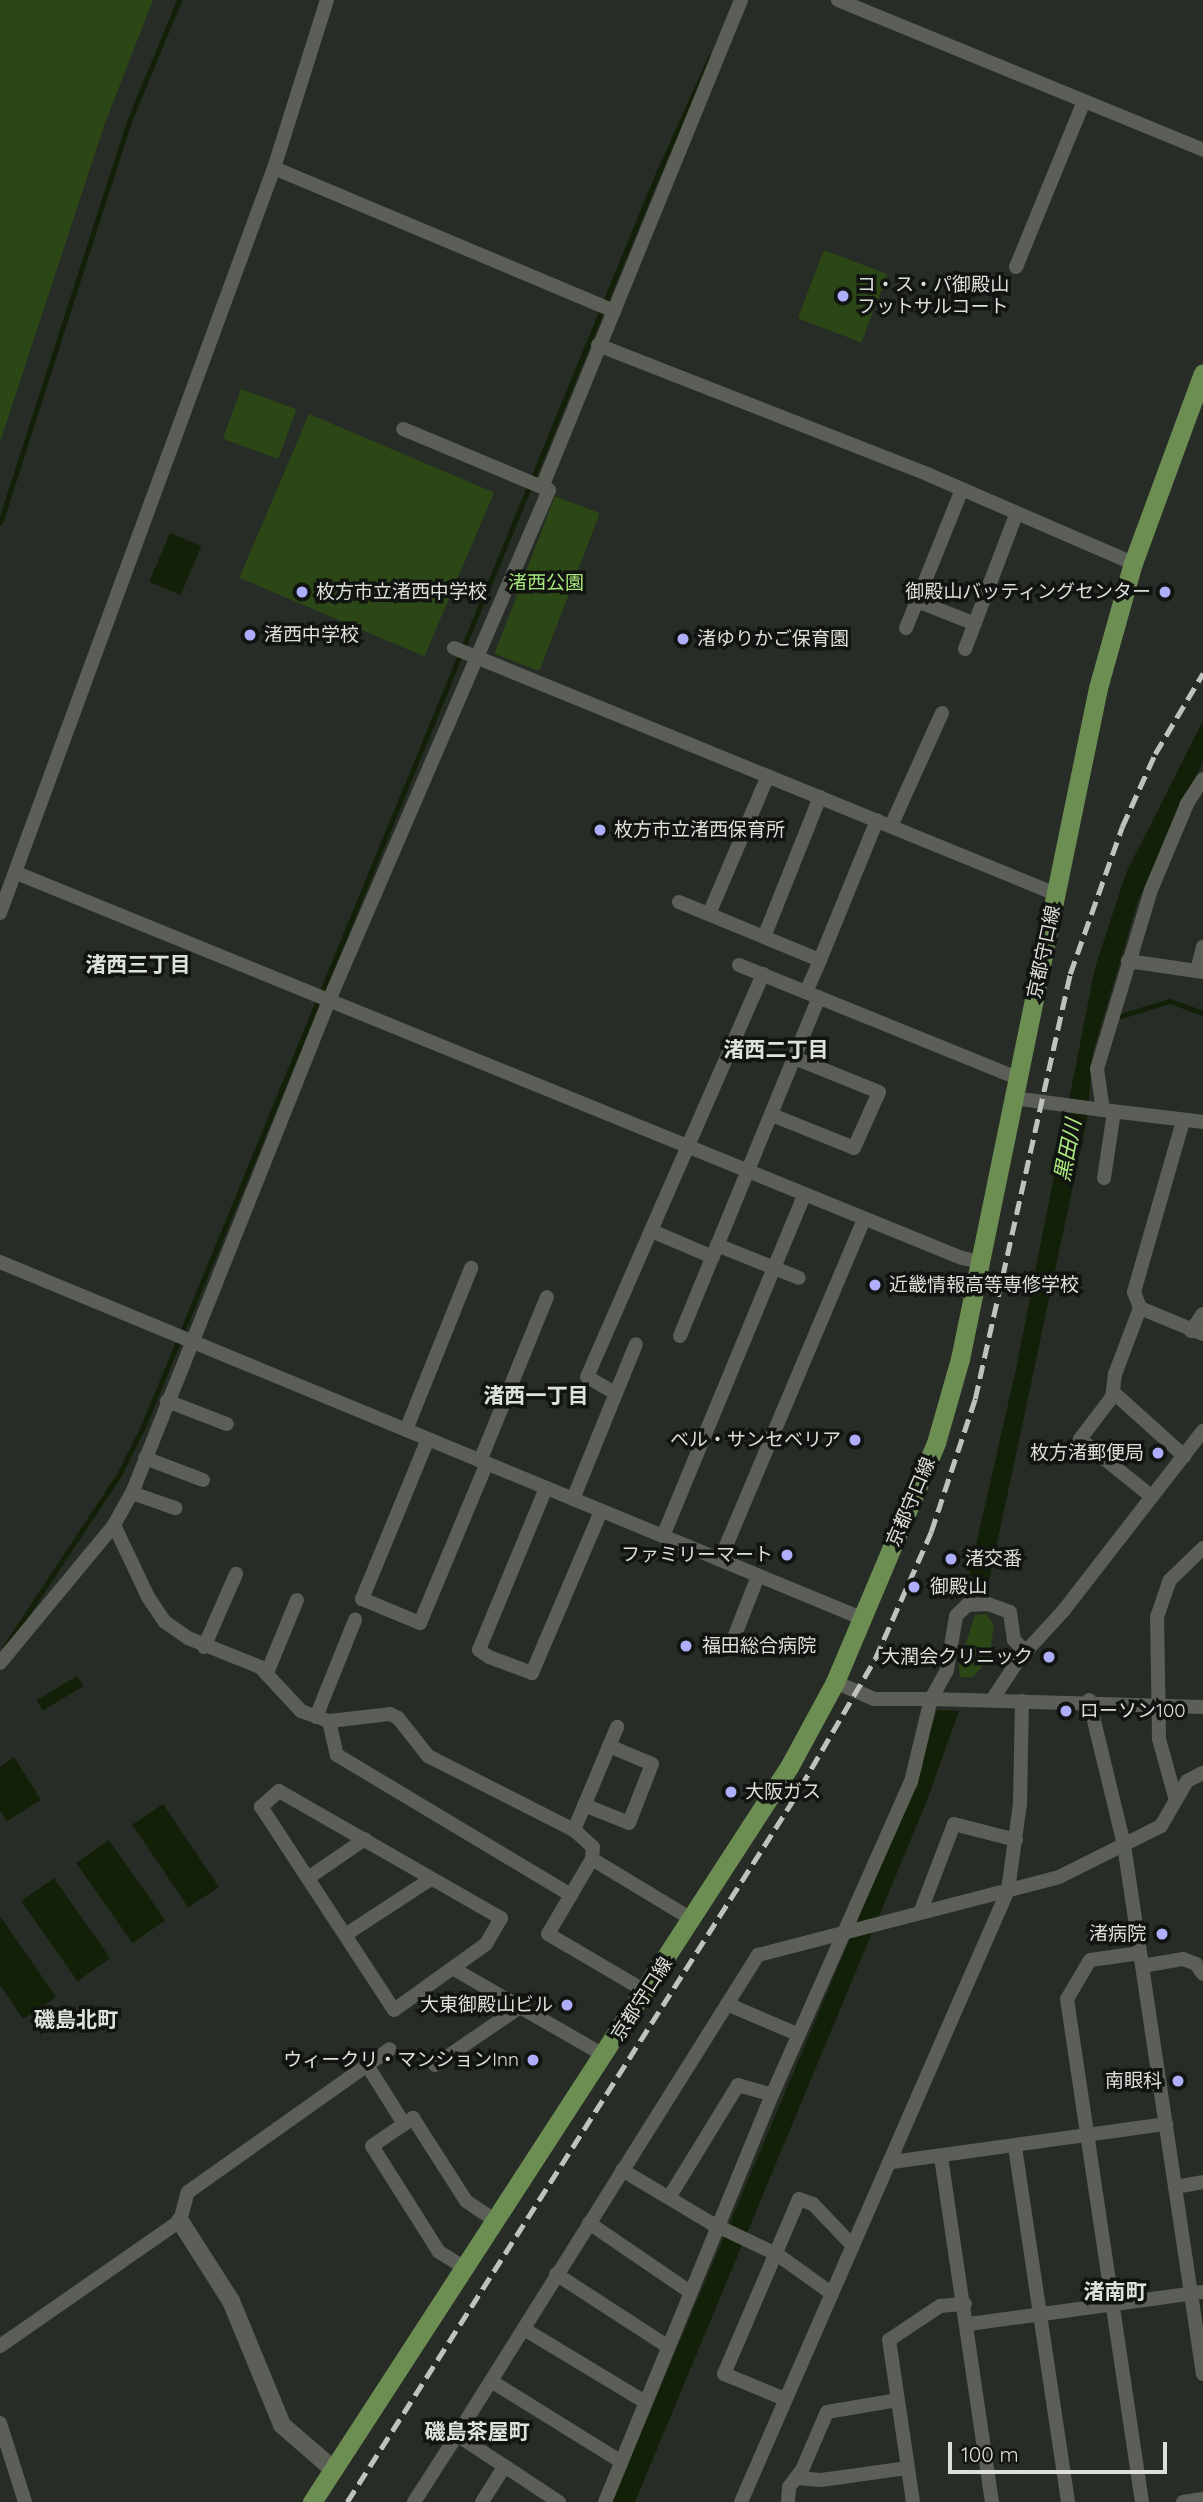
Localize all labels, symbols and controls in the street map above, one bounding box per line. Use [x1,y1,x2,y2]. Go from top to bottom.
place label: コ・ス・パ御殿山 フットサルコート [857,274,1009,318]
marker: コ・ス・パ御殿山 フットサルコート [835,288,851,304]
park label: 渚西公園 [508,572,584,594]
place label: 枚方市立渚西中学校 [316,581,487,603]
place label: 御殿山バッティングセンター [904,581,1151,603]
marker: 枚方市立渚西中学校 [294,584,310,600]
marker: 御殿山バッティングセンター [1157,584,1173,600]
place label: 渚西中学校 [264,624,359,646]
marker: 渚西中学校 [242,627,258,643]
place label: 渚ゆりかご保育園 [697,628,849,650]
marker: 渚ゆりかご保育園 [675,631,691,647]
place label: 枚方市立渚西保育所 [614,819,785,841]
marker: 枚方市立渚西保育所 [592,822,608,838]
street label: 京都守口線 [1023,903,1065,1001]
district label: 渚西三丁目 [86,951,190,977]
district label: 渚西二丁目 [724,1036,828,1062]
water label: 黒田川 [1049,1117,1085,1183]
place label: 近畿情報高等専修学校 [889,1274,1079,1296]
marker: 近畿情報高等専修学校 [867,1277,883,1293]
district label: 渚西一丁目 [484,1382,588,1408]
place label: ベル・サンセベリア [670,1429,841,1451]
marker: ベル・サンセベリア [847,1432,863,1448]
place label: 枚方渚郵便局 [1030,1442,1144,1464]
marker: 枚方渚郵便局 [1150,1445,1166,1461]
street label: 京都守口線 [882,1454,940,1550]
place label: ファミリーマート [621,1544,773,1566]
marker: ファミリーマート [779,1547,795,1563]
place label: 渚交番 [965,1548,1022,1570]
marker: 渚交番 [943,1551,959,1567]
place label: 御殿山 [930,1576,987,1598]
marker: 御殿山 [904,1577,924,1597]
place label: 福田総合病院 [702,1635,816,1657]
marker: 福田総合病院 [676,1636,696,1656]
place label: 大潤会クリニック [881,1646,1033,1668]
marker: 大潤会クリニック [1039,1647,1059,1667]
place label: ローソン100 [1080,1700,1186,1722]
marker: ローソン100 [1058,1703,1074,1719]
place label: 大阪ガス [745,1781,821,1803]
marker: 大阪ガス [723,1784,739,1800]
place label: 渚病院 [1089,1923,1146,1945]
marker: 渚病院 [1152,1924,1172,1944]
street label: 京都守口線 [607,1953,677,2045]
place label: 大東御殿山ビル [420,1994,553,2016]
marker: 大東御殿山ビル [559,1997,575,2013]
district label: 磯島北町 [34,2006,118,2032]
place label: ウィークリ・マンションInn [283,2049,519,2071]
marker: ウィークリ・マンションInn [525,2052,541,2068]
place label: 南眼科 [1105,2070,1162,2092]
marker: 南眼科 [1168,2071,1188,2091]
district label: 渚南町 [1084,2278,1146,2304]
district label: 磯島茶屋町 [425,2418,529,2444]
scale bar [951,2428,1170,2472]
text: 100 m [961,2441,1019,2467]

